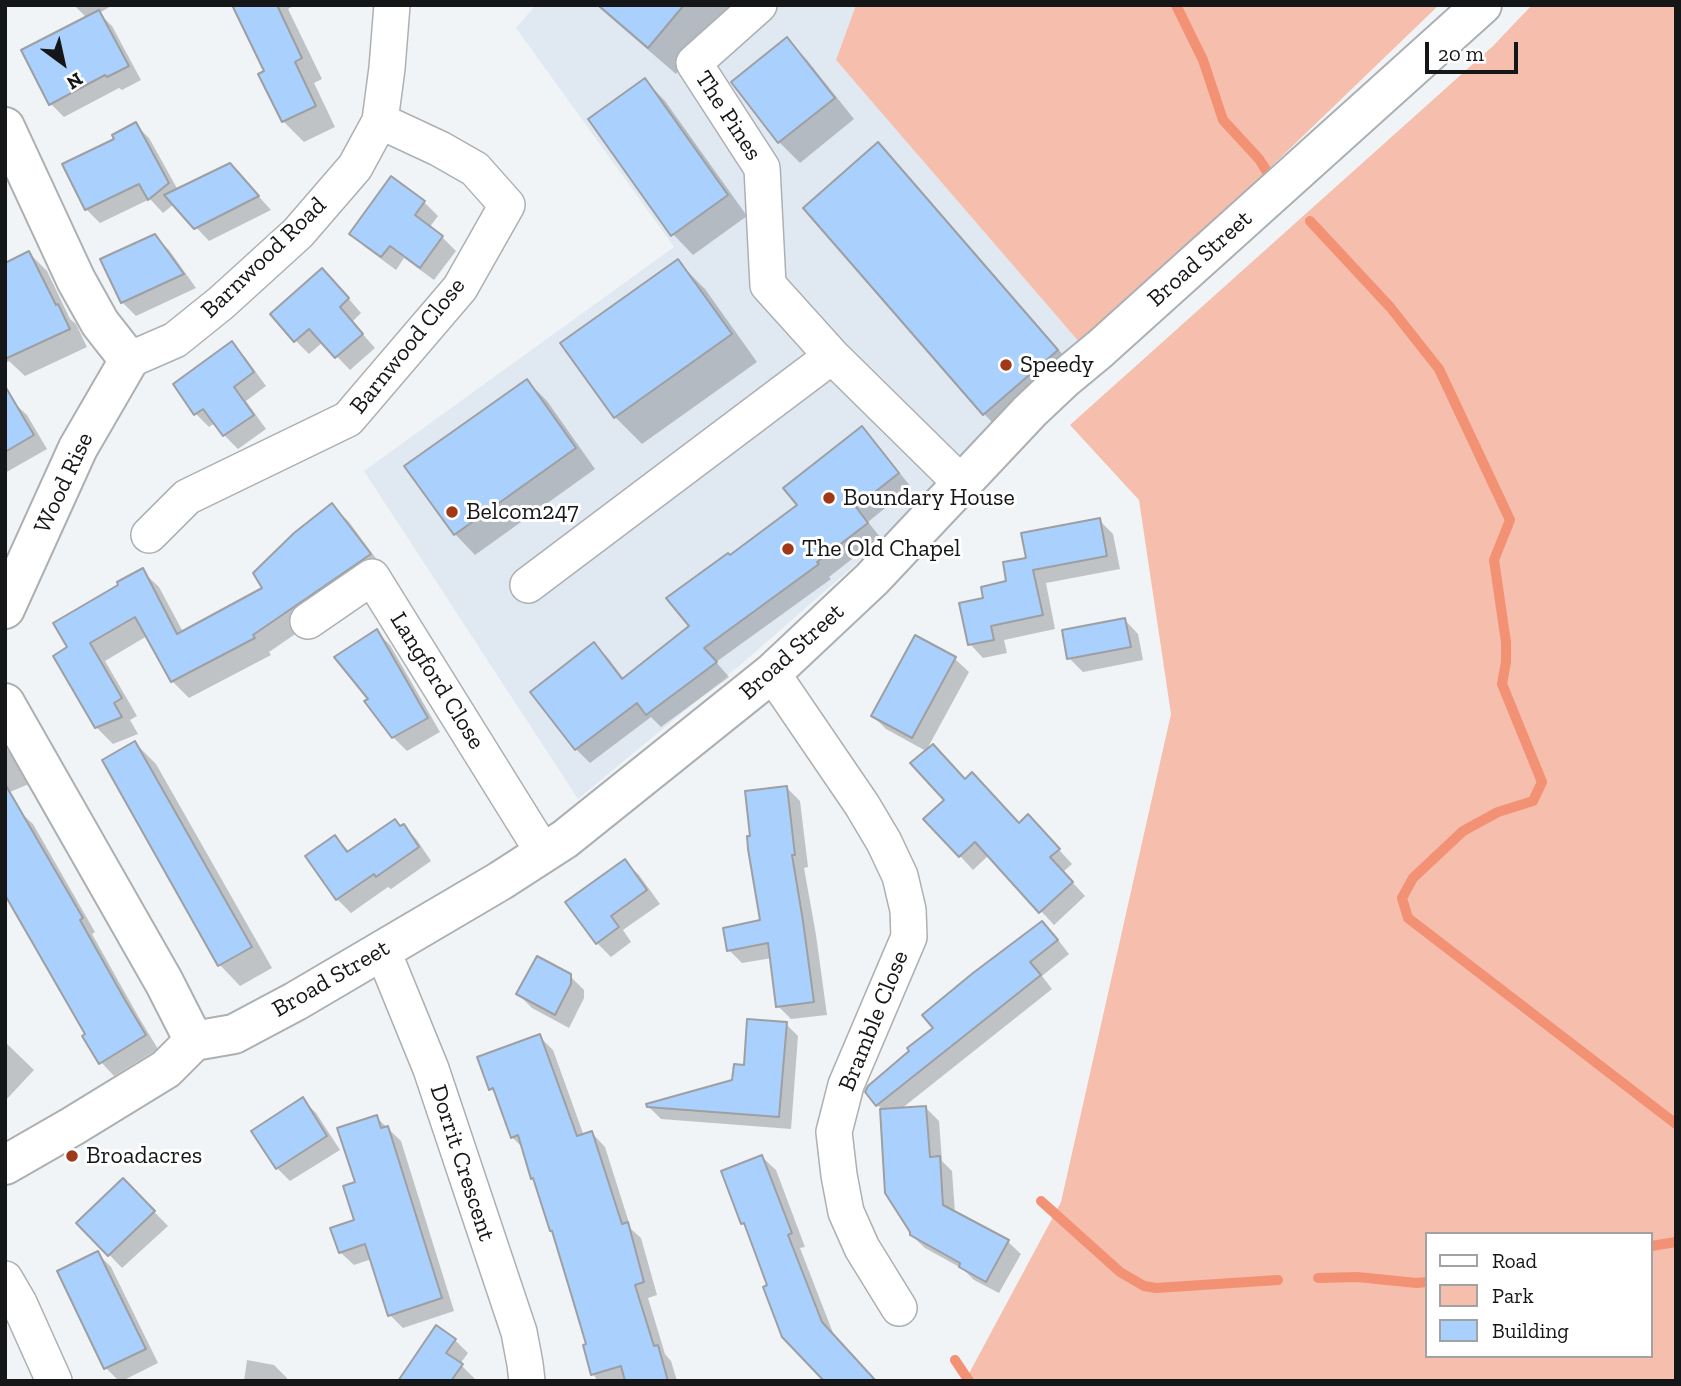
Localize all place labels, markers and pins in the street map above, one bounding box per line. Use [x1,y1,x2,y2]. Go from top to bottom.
place label: Speedy [1020,351,1094,379]
marker: Speedy [998,357,1014,373]
place label: Boundary House [843,484,1015,512]
marker: Boundary House [821,490,837,506]
place label: Belcom247 [466,498,578,526]
marker: Belcom247 [444,504,460,520]
place label: The Old Chapel [802,535,961,563]
marker: The Old Chapel [780,541,796,557]
place label: Broadacres [86,1142,202,1170]
marker: Broadacres [64,1148,80,1164]

